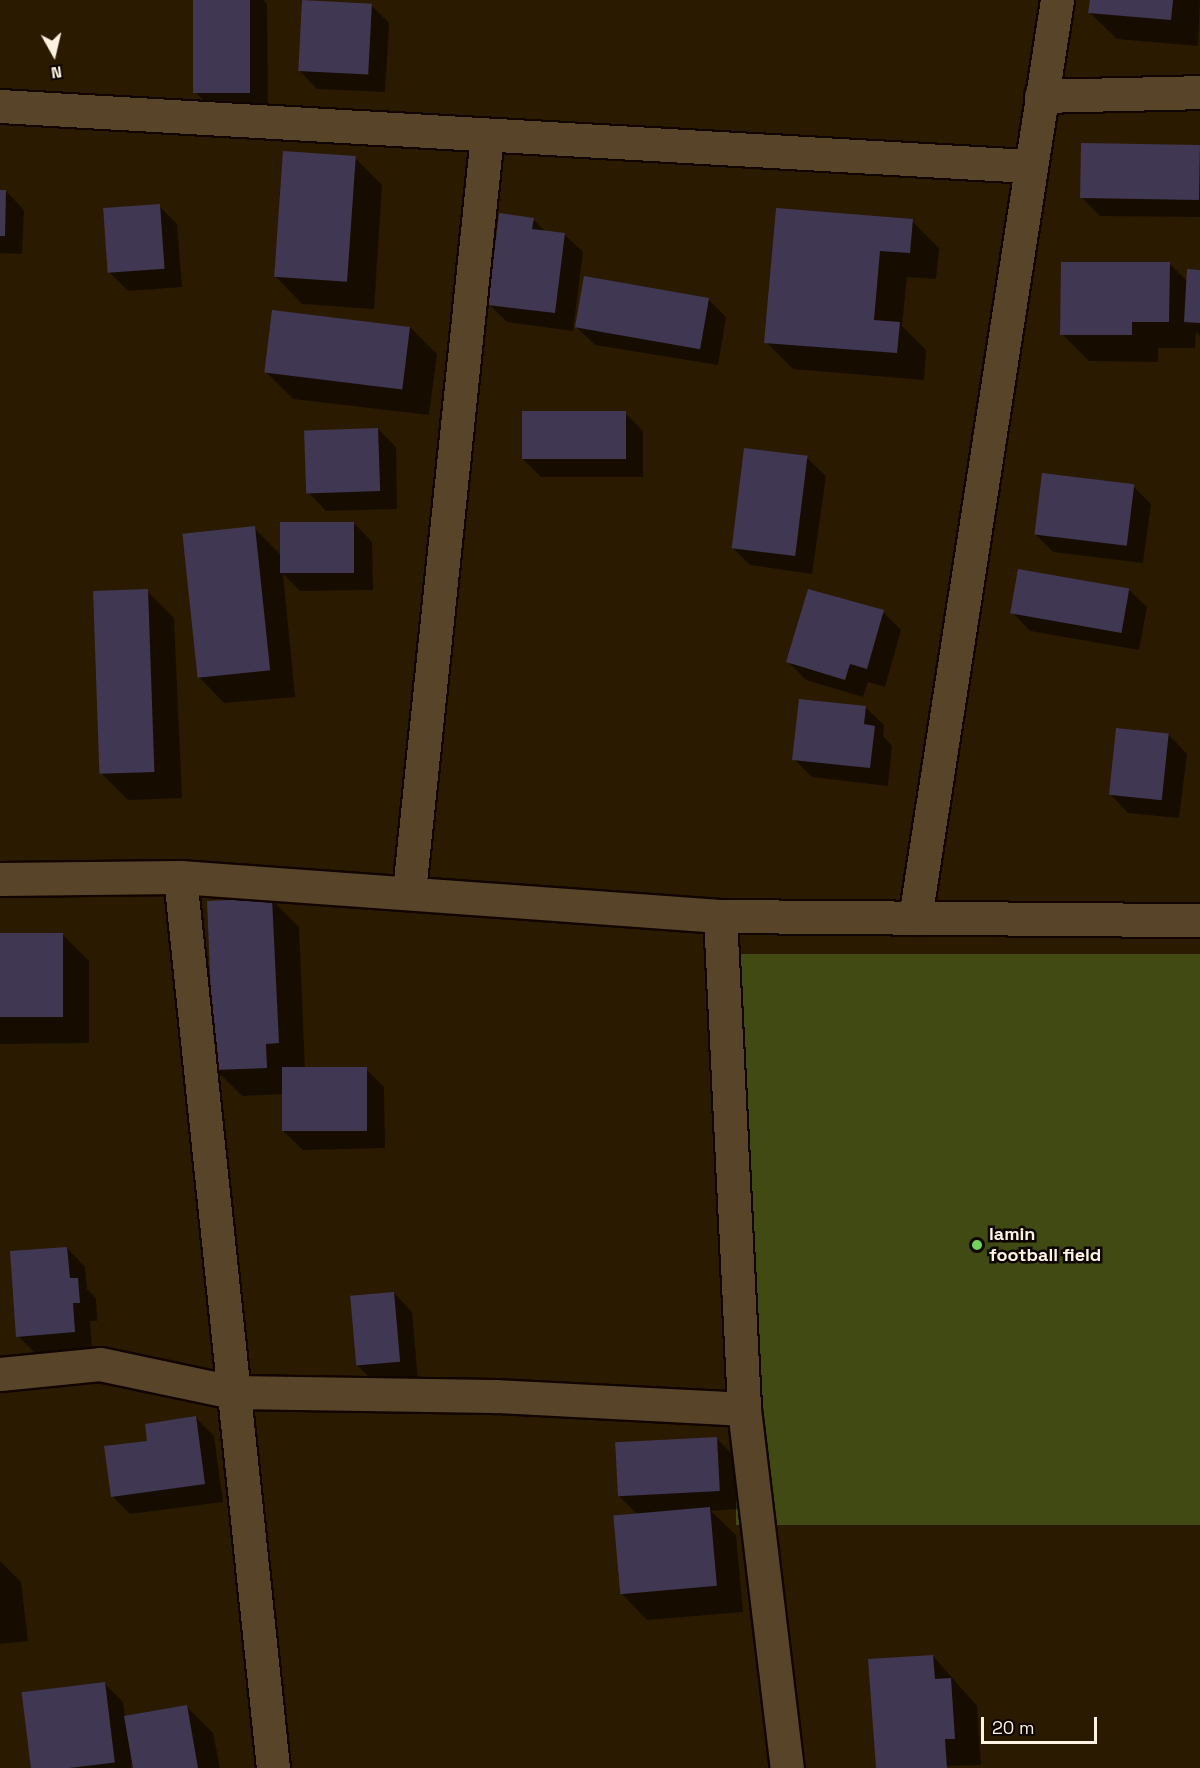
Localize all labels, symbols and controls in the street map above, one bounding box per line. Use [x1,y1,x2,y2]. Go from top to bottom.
north arrow [24,24,84,84]
text: N [50,61,63,83]
place label: lamin football field [989,1224,1101,1266]
marker: lamin football field [970,1238,984,1252]
scale bar [984,1705,1100,1743]
text: 20 m [992,1716,1035,1739]

